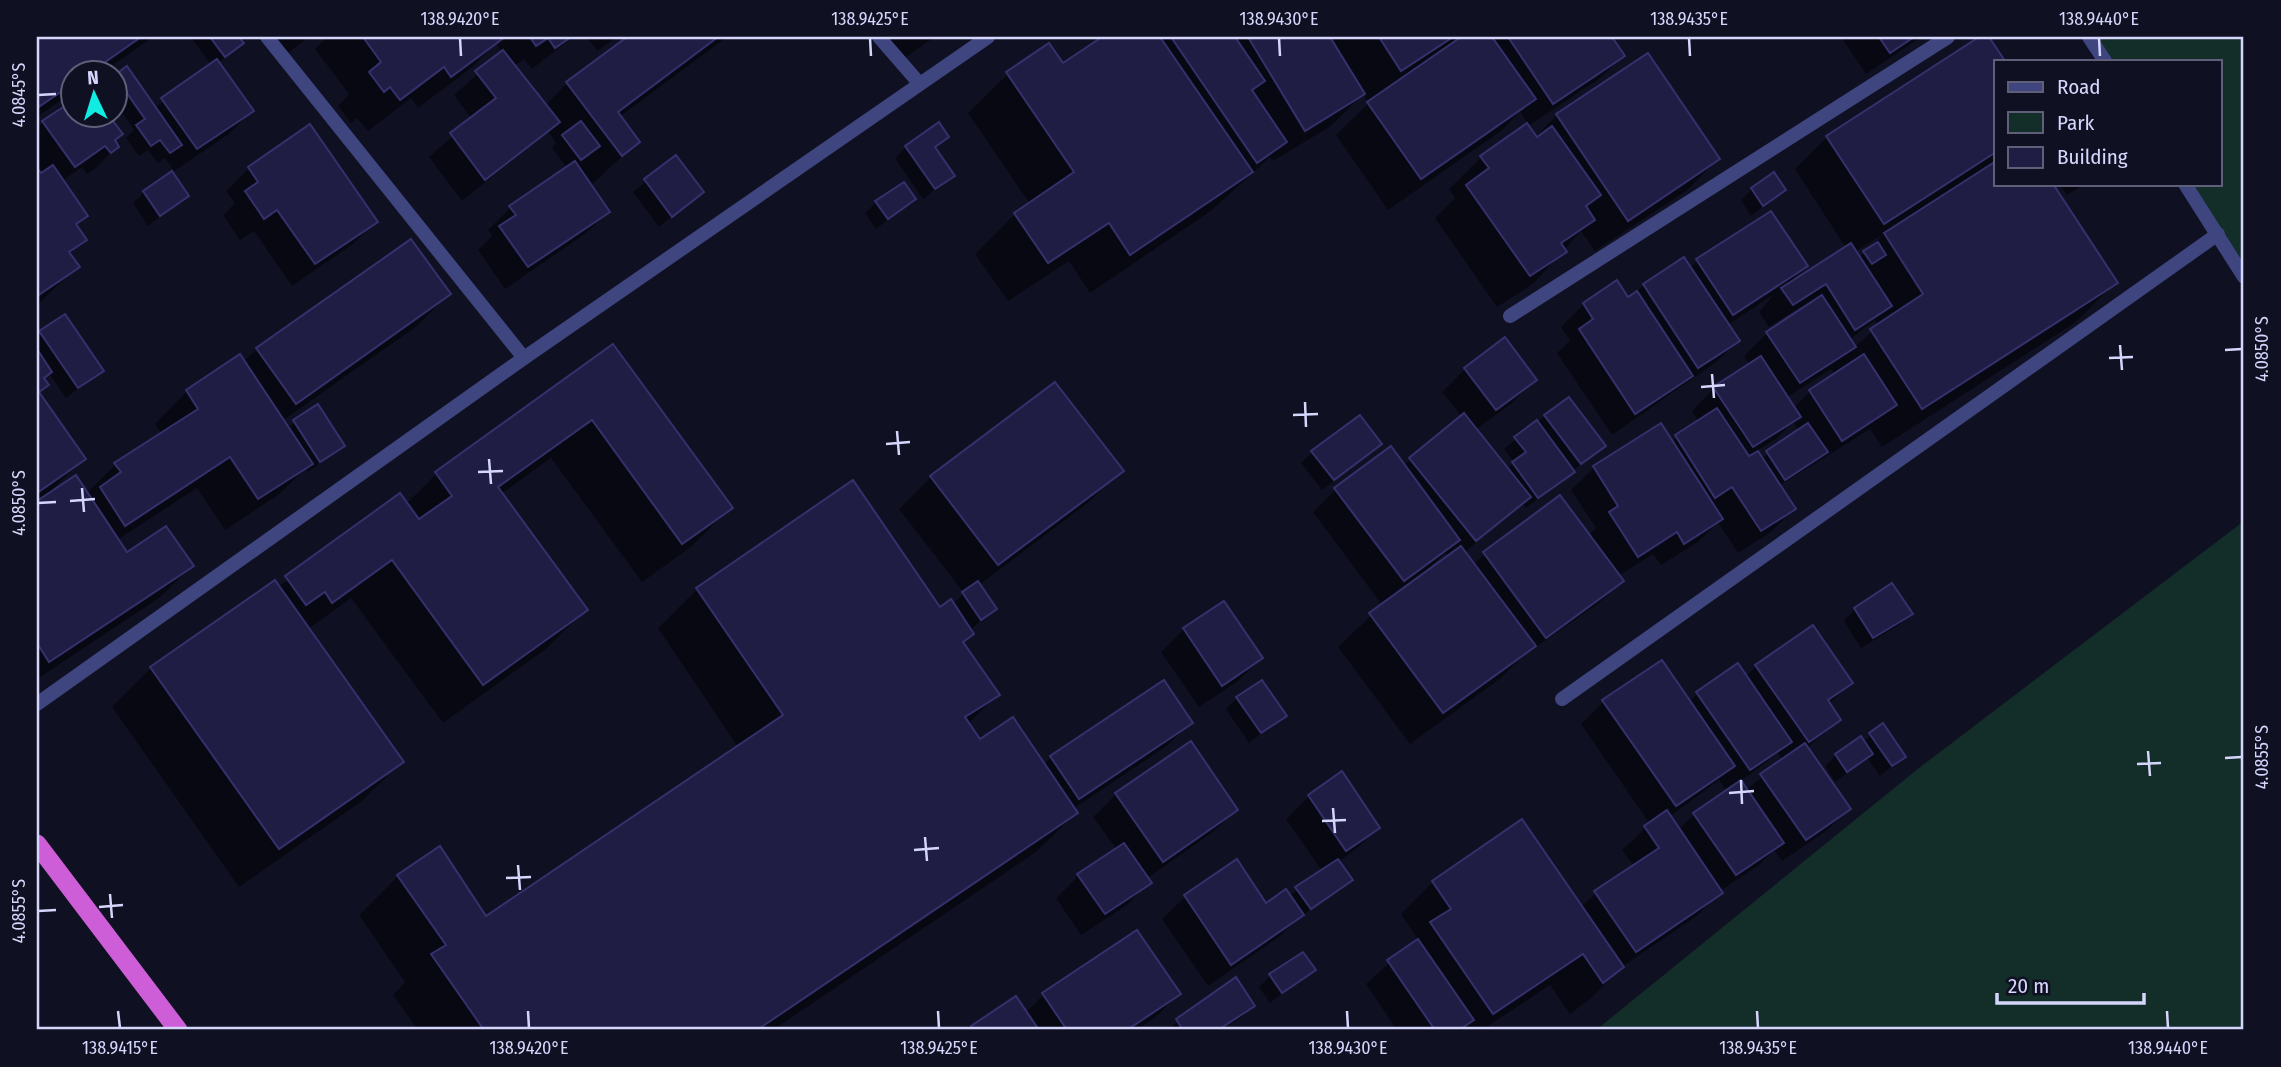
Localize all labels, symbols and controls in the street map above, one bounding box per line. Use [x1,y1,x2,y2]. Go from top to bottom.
text: 138.9420°E [421,8,499,30]
text: 138.9425°E [831,8,909,30]
text: 138.9430°E [1240,8,1318,30]
text: 138.9435°E [1650,8,1728,30]
text: 138.9440°E [2059,8,2139,30]
north arrow [60,60,130,130]
legend [1994,60,2222,186]
text: 4.0845°S [8,63,30,127]
text: N [86,66,99,89]
text: Road [2057,74,2101,100]
text: Park [2057,110,2095,136]
text: Building [2057,144,2128,170]
text: 4.0850°S [2251,316,2273,382]
text: 4.0850°S [8,470,30,536]
text: 4.0855°S [2251,725,2273,789]
text: 4.0855°S [8,879,30,943]
scale bar [1997,962,2144,1006]
text: 20 m [2008,973,2049,999]
text: 138.9415°E [82,1037,158,1059]
text: 138.9420°E [490,1037,568,1059]
text: 138.9425°E [900,1037,978,1059]
text: 138.9430°E [1309,1037,1387,1059]
text: 138.9435°E [1719,1037,1797,1059]
text: 138.9440°E [2128,1037,2208,1059]

